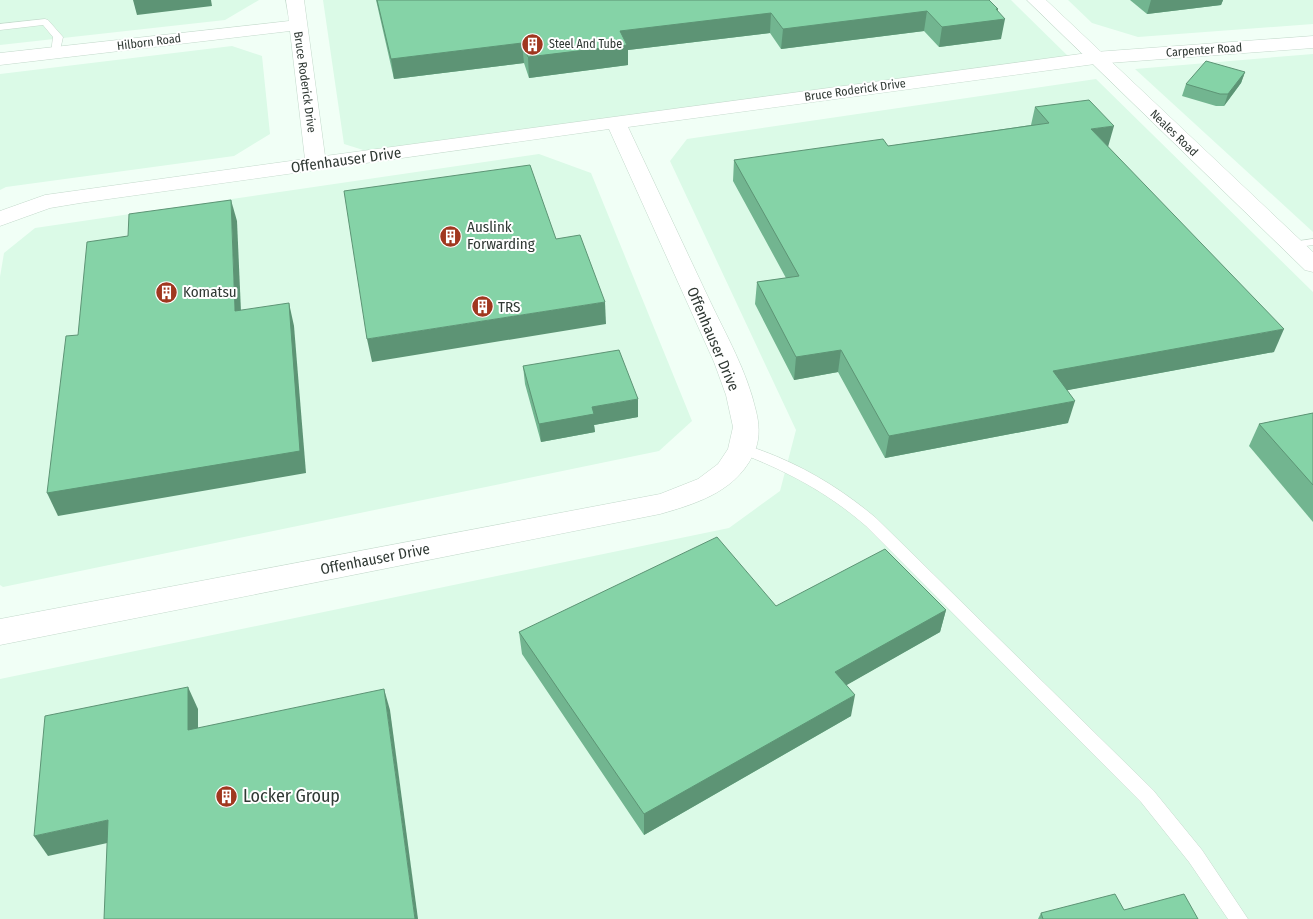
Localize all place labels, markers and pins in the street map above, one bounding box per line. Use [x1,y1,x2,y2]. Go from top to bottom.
building icon: Steel And Tube [521,32,545,56]
place label: Steel And Tube [549,37,622,51]
place label: Auslink Forwarding [467,218,535,253]
building icon: Auslink Forwarding [439,224,463,248]
building icon: Komatsu [155,280,179,304]
place label: Komatsu [183,283,237,301]
building icon: TRS [470,295,494,319]
place label: TRS [498,298,520,316]
building icon: Locker Group [215,784,239,808]
place label: Locker Group [243,785,340,807]

